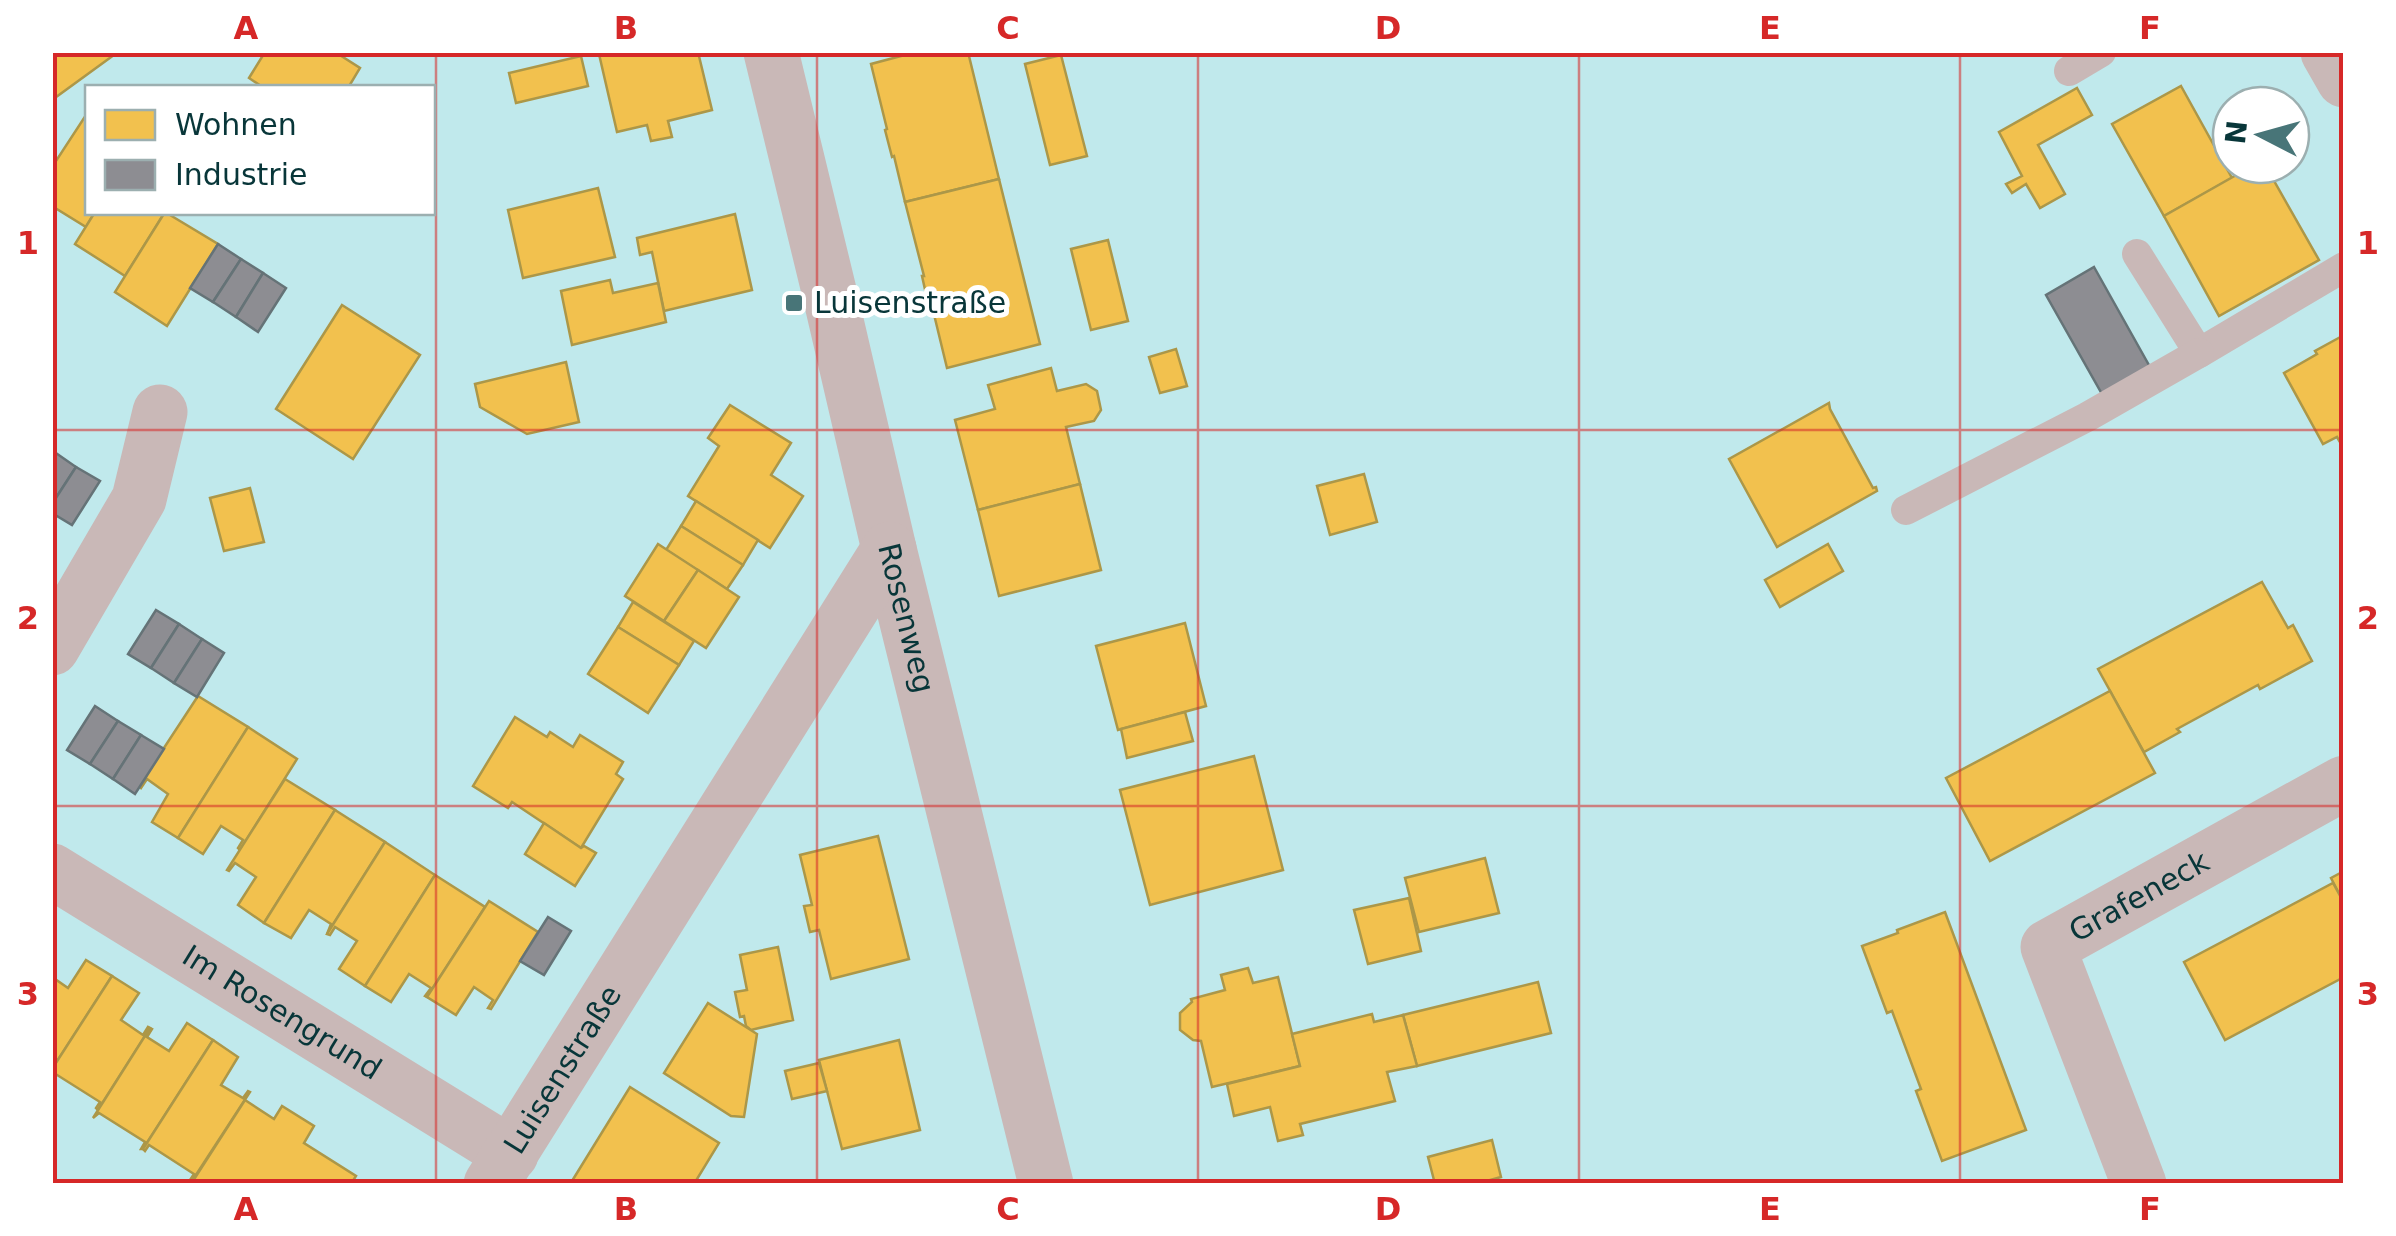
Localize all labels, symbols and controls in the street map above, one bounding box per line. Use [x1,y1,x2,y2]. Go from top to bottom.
text: A [234,9,259,47]
text: B [614,9,638,47]
text: C [996,9,1020,47]
text: D [1375,9,1401,47]
text: E [1759,9,1781,47]
text: F [2139,9,2161,47]
legend [85,85,435,215]
north arrow [2211,85,2311,185]
text: Wohnen [175,107,297,142]
text: N [2219,119,2254,146]
text: Industrie [175,157,307,192]
text: 1 [17,224,39,262]
text: 1 [2357,224,2379,262]
place label: Luisenstraße [814,285,1006,320]
marker: Luisenstraße [783,292,805,314]
street label: Rosenweg [871,539,942,696]
text: 2 [17,599,39,637]
text: 2 [2357,599,2379,637]
street label: Grafeneck [2063,843,2215,949]
street label: Im Rosengrund [176,938,388,1087]
text: 3 [17,975,39,1013]
text: 3 [2357,975,2379,1013]
street label: Luisenstraße [496,979,628,1160]
text: A [234,1190,259,1228]
text: B [614,1190,638,1228]
text: C [996,1190,1020,1228]
text: D [1375,1190,1401,1228]
text: E [1759,1190,1781,1228]
text: F [2139,1190,2161,1228]

